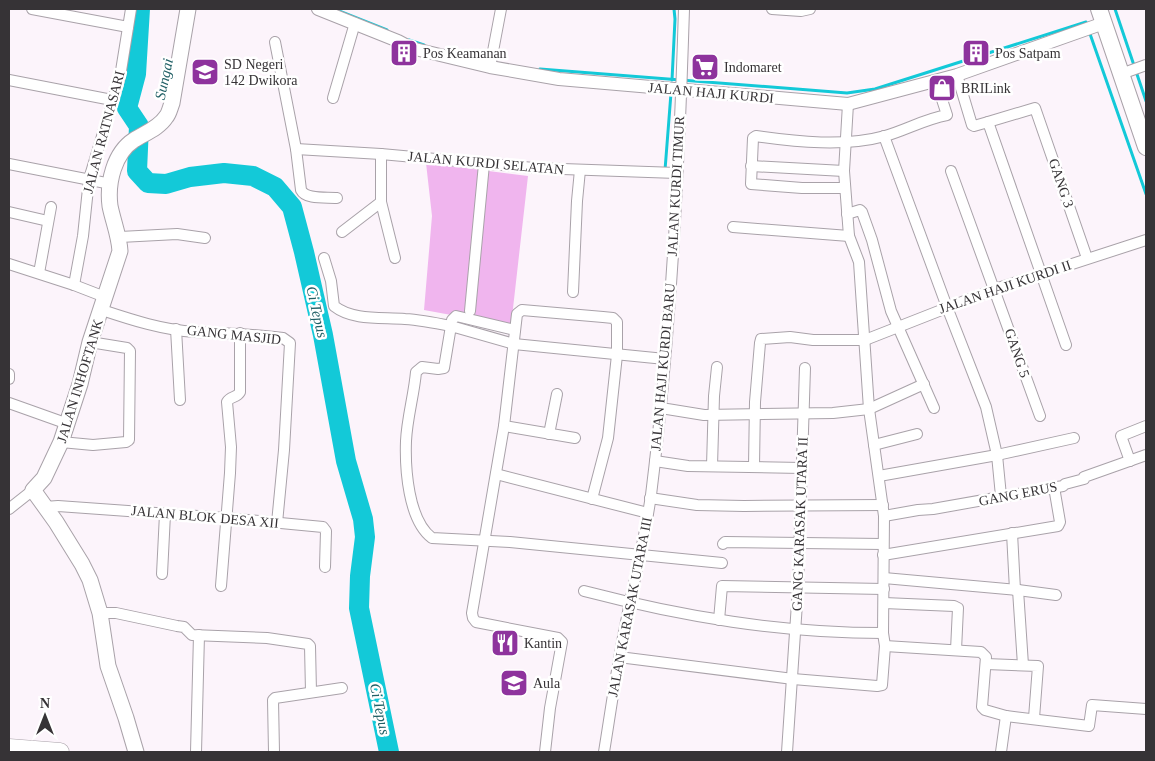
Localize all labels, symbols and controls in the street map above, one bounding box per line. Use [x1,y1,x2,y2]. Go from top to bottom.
building icon: Pos Keamanan [389,38,419,68]
building icon: Pos Satpam [961,38,991,68]
place label: Pos Keamanan [423,46,507,61]
place label: Pos Satpam [995,46,1061,61]
supermarket icon: Indomaret [690,52,720,82]
water label: Sungai [152,57,176,101]
school or university icon: SD Negeri 142 Dwikora [190,57,220,87]
place label: SD Negeri 142 Dwikora [224,57,298,88]
place label: Indomaret [724,60,782,75]
street label: JALAN RATNASARI [80,69,128,195]
shop icon: BRILink [927,73,957,103]
street label: JALAN HAJI KURDI [648,80,775,106]
place label: BRILink [961,81,1011,96]
street label: JALAN KURDI TIMUR [665,115,687,257]
street label: JALAN KURDI SELATAN [407,149,565,177]
street label: GANG 3 [1046,156,1076,210]
street label: JALAN HAJI KURDI II [937,257,1073,317]
street label: JALAN HAJI KURDI BARU [648,282,678,452]
water label: Ci Tepus [303,285,331,339]
street label: JALAN INHOFTANK [54,317,106,445]
street label: GANG MASJID [186,323,282,347]
street label: GANG 5 [1002,326,1032,380]
street label: GANG KARASAK UTARA II [789,436,811,611]
street label: GANG ERUS [977,479,1059,509]
street label: JALAN BLOK DESA XII [131,503,280,531]
street label: JALAN KARASAK UTARA III [605,516,655,698]
restaurant icon: Kantin [490,628,520,658]
place label: Kantin [524,636,562,651]
school or university icon: Aula [499,668,529,698]
place label: Aula [533,676,561,691]
water label: Ci Tepus [367,682,393,736]
north arrow [20,691,70,741]
text: N [40,696,50,711]

